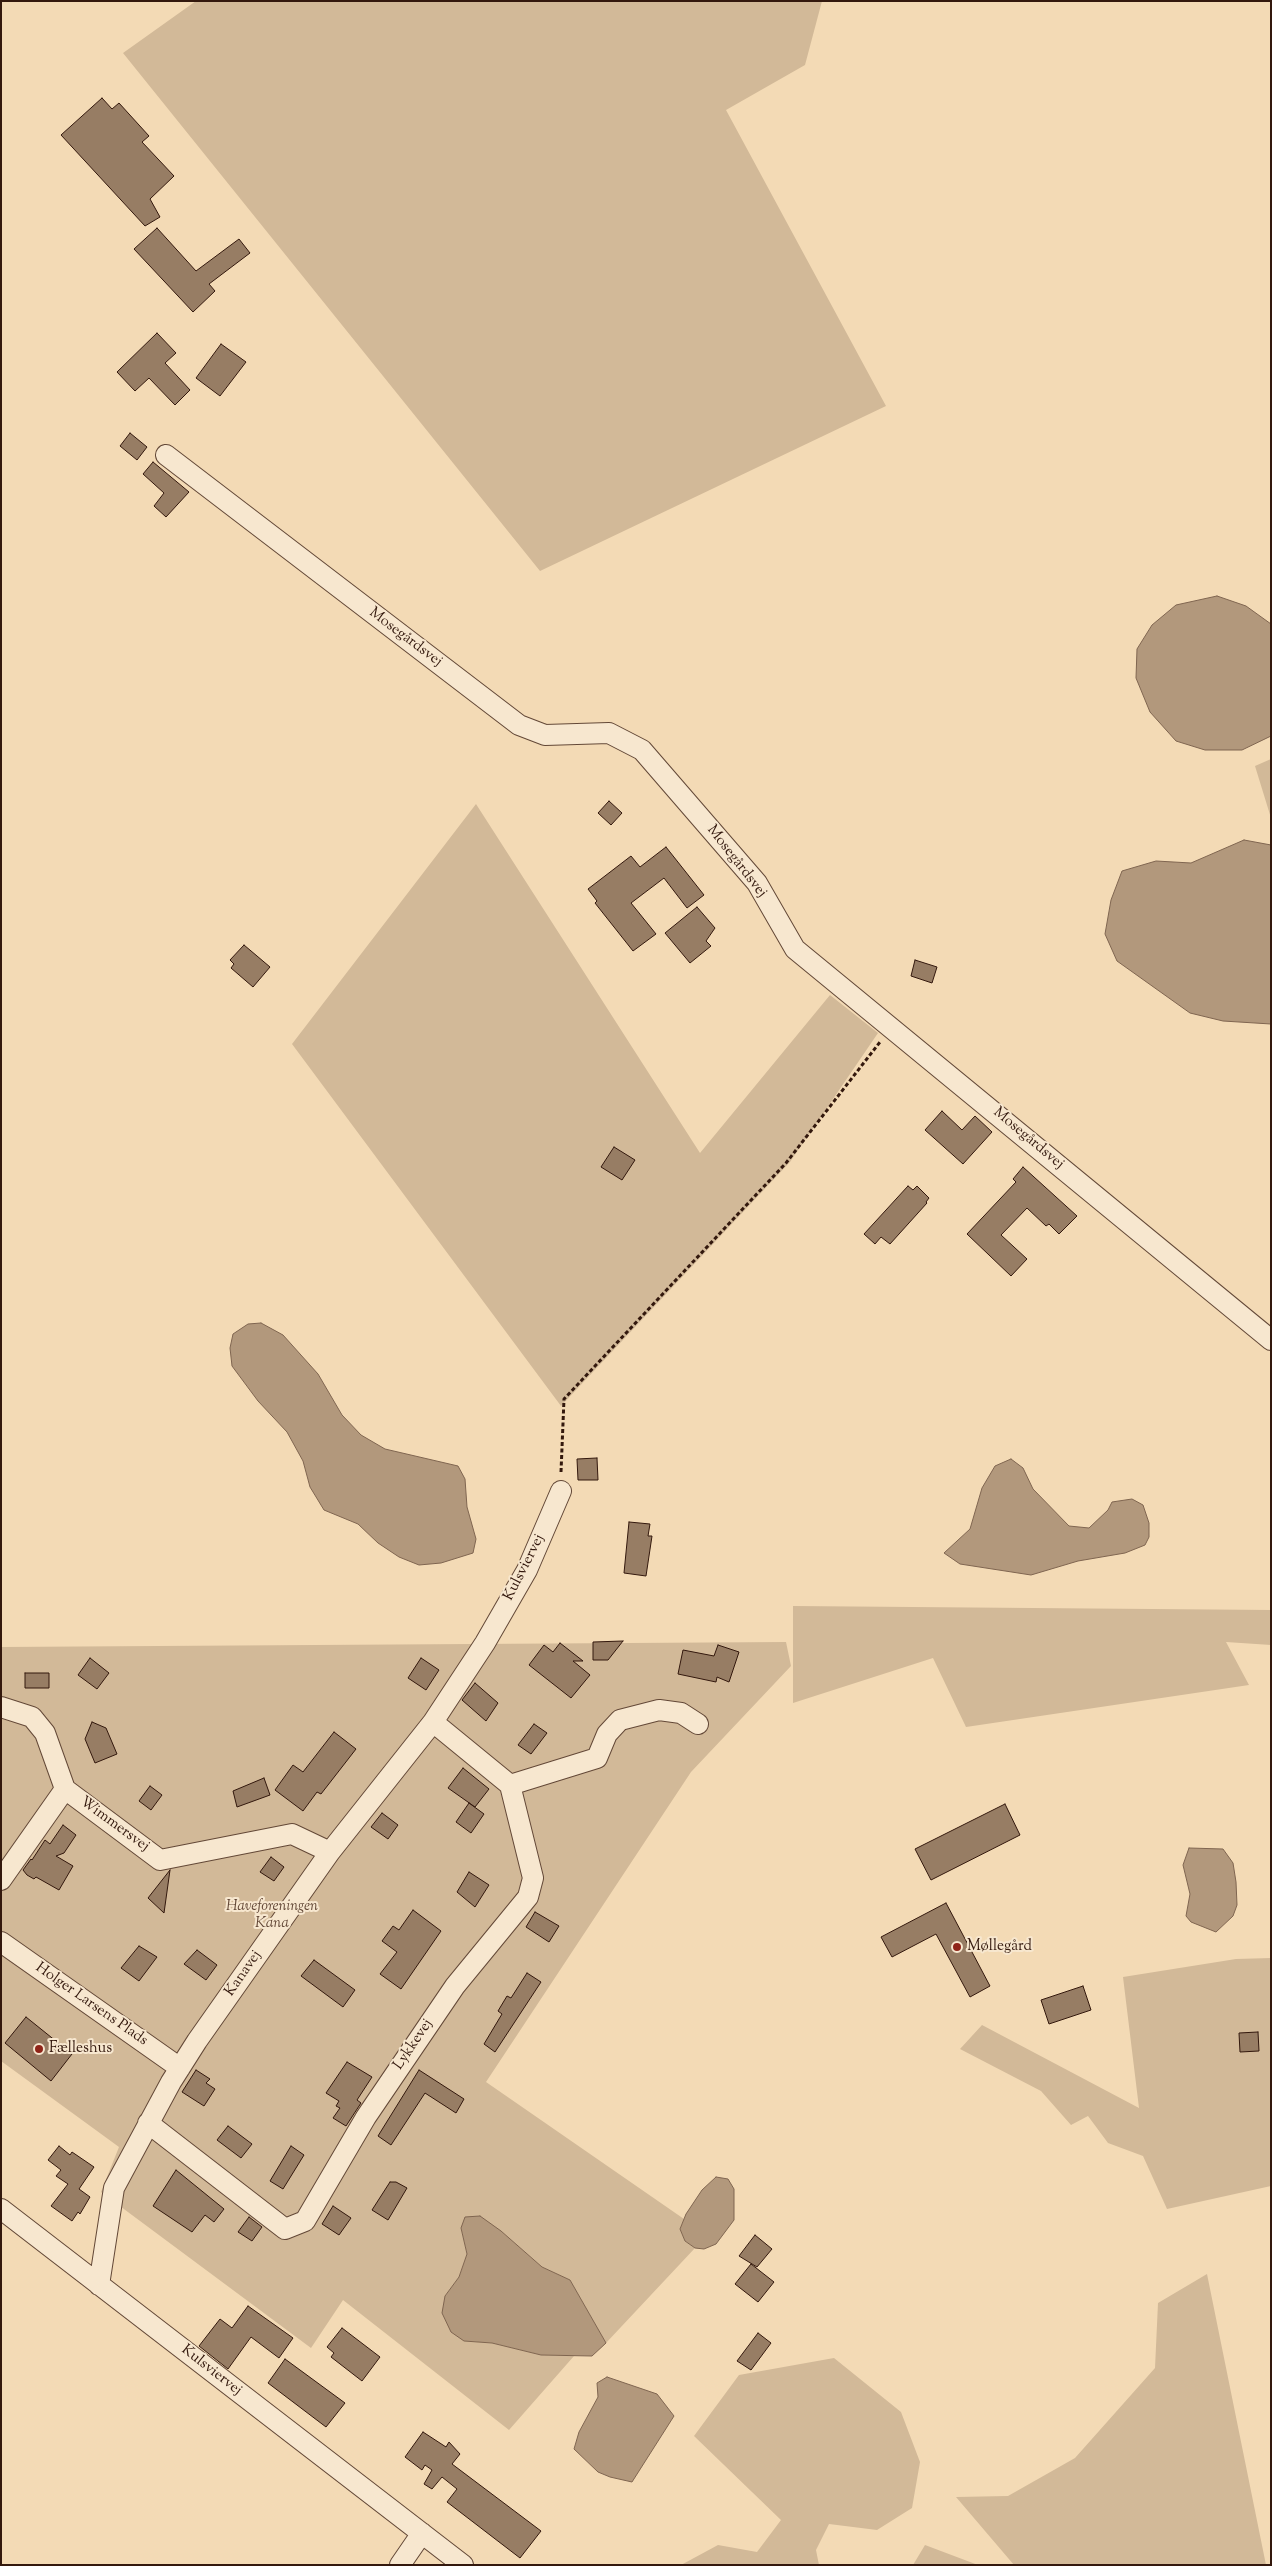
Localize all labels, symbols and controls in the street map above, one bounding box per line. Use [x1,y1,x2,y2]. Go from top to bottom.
street label: Mosegårdsvej [365,605,445,671]
street label: Mosegårdsvej [702,822,770,902]
street label: Mosegårdsvej [989,1104,1067,1174]
street label: Kulsviervej [501,1532,549,1604]
street label: Wimmersvej [76,1794,152,1856]
park label: Haveforeningen Kana [226,1898,318,1933]
place label: Møllegård [967,1938,1032,1956]
marker: Møllegård [951,1941,963,1953]
street label: Kanavej [222,1948,266,2000]
street label: Holger Larsens Plads [31,1959,151,2051]
street label: Lykkevej [391,2016,437,2074]
place label: Fælleshus [49,2040,112,2058]
marker: Fælleshus [33,2043,45,2055]
street label: Kulsviervej [177,2342,245,2400]

